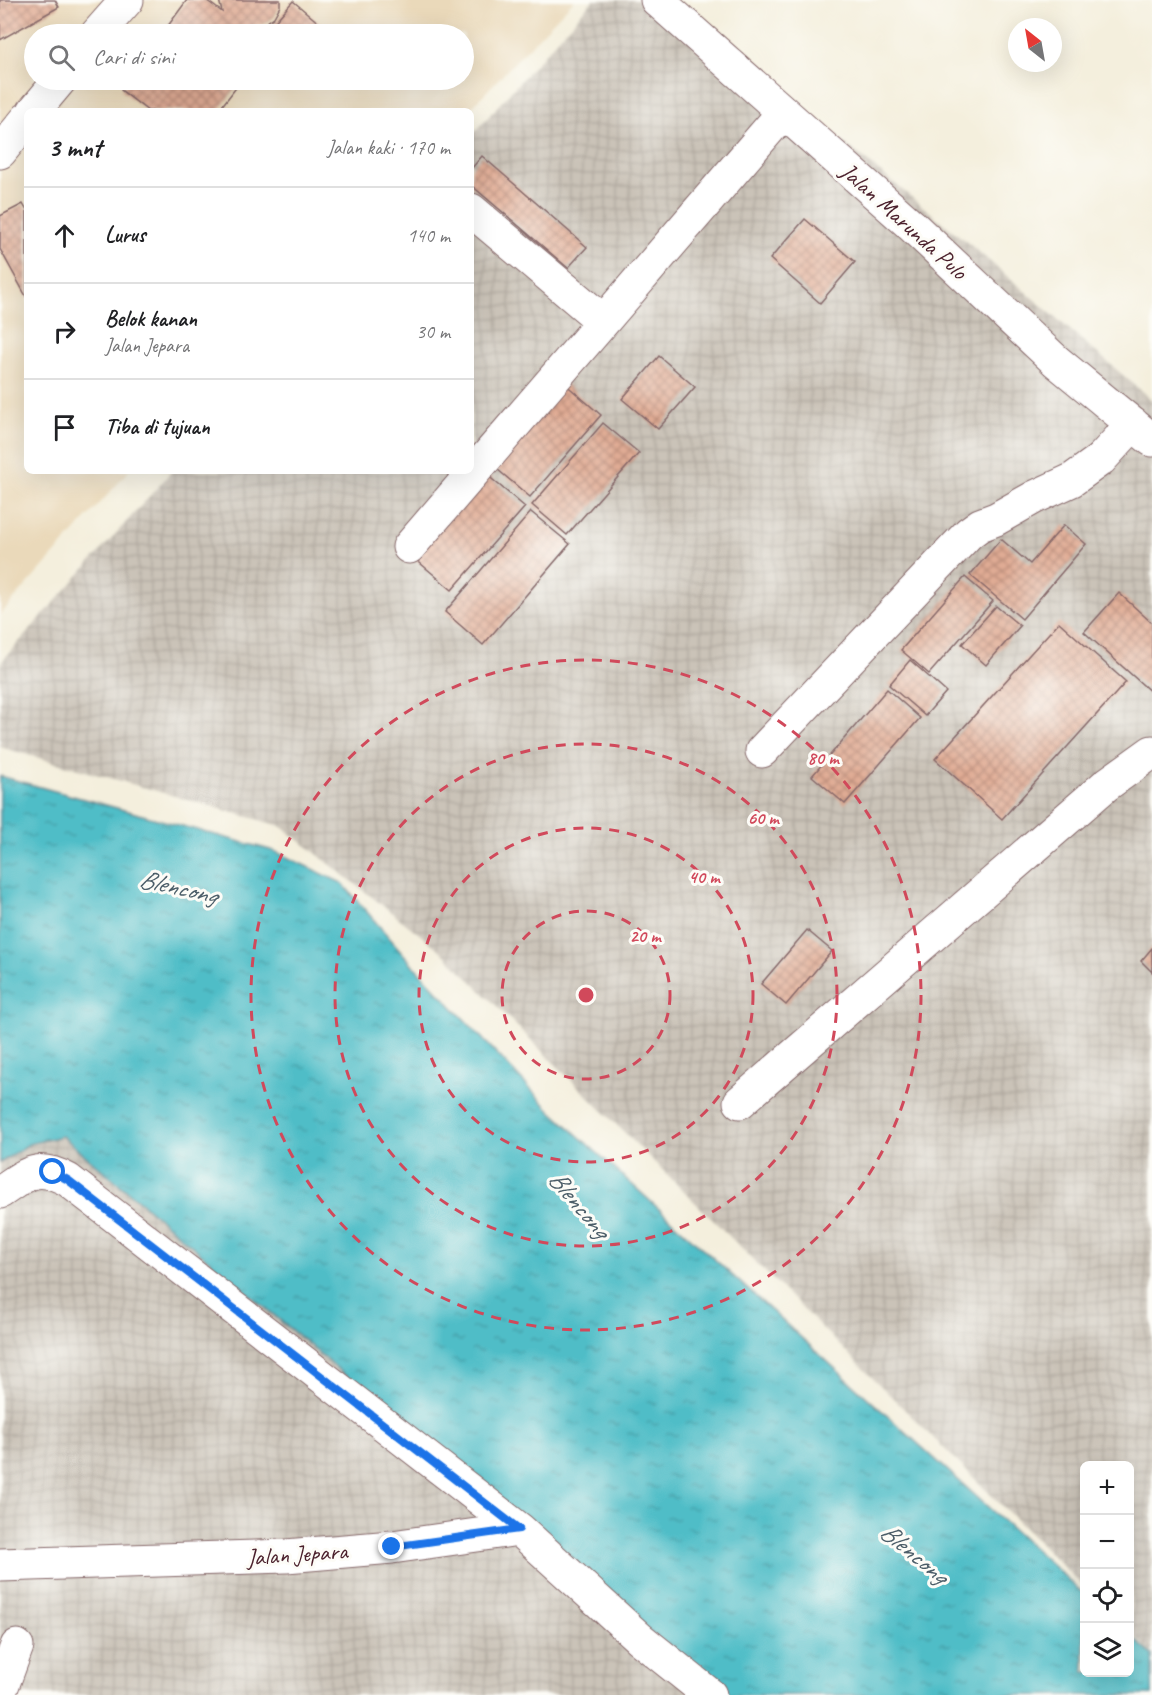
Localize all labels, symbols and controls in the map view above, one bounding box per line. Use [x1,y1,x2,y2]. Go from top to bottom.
north arrow [1008,18,1062,72]
search box [24,24,474,90]
icon: search [45,41,78,74]
text: Cari di sini [93,43,174,71]
text: 3 mnt [48,131,101,164]
text: Jalan kaki · 170 m [327,135,450,160]
street label: Jalan Marunda Pulo [834,156,975,287]
icon: ahead [48,219,81,252]
text: Lurus [105,221,145,249]
text: 140 m [407,223,450,248]
text: Belok kanan [105,305,197,333]
icon: right [48,315,81,348]
text: 30 m [416,319,450,344]
text: Jalan Jepara [105,333,189,358]
icon: arrive [48,411,81,444]
text: Tiba di tujuan [105,413,210,441]
text: 80 m [808,747,840,769]
text: 60 m [747,807,780,829]
water label: Blencong [136,862,223,913]
text: 40 m [689,866,721,888]
text: 20 m [630,925,662,947]
centre of rings [576,985,596,1005]
route start [39,1158,65,1184]
water label: Blencong [541,1163,619,1247]
map controls [1080,1461,1134,1677]
button: + [1080,1461,1134,1515]
water label: Blencong [873,1515,957,1593]
button: − [1080,1515,1134,1569]
route end [378,1533,404,1559]
street label: Jalan Jepara [245,1535,350,1573]
button: locate [1080,1569,1134,1623]
button: layers [1080,1623,1134,1677]

